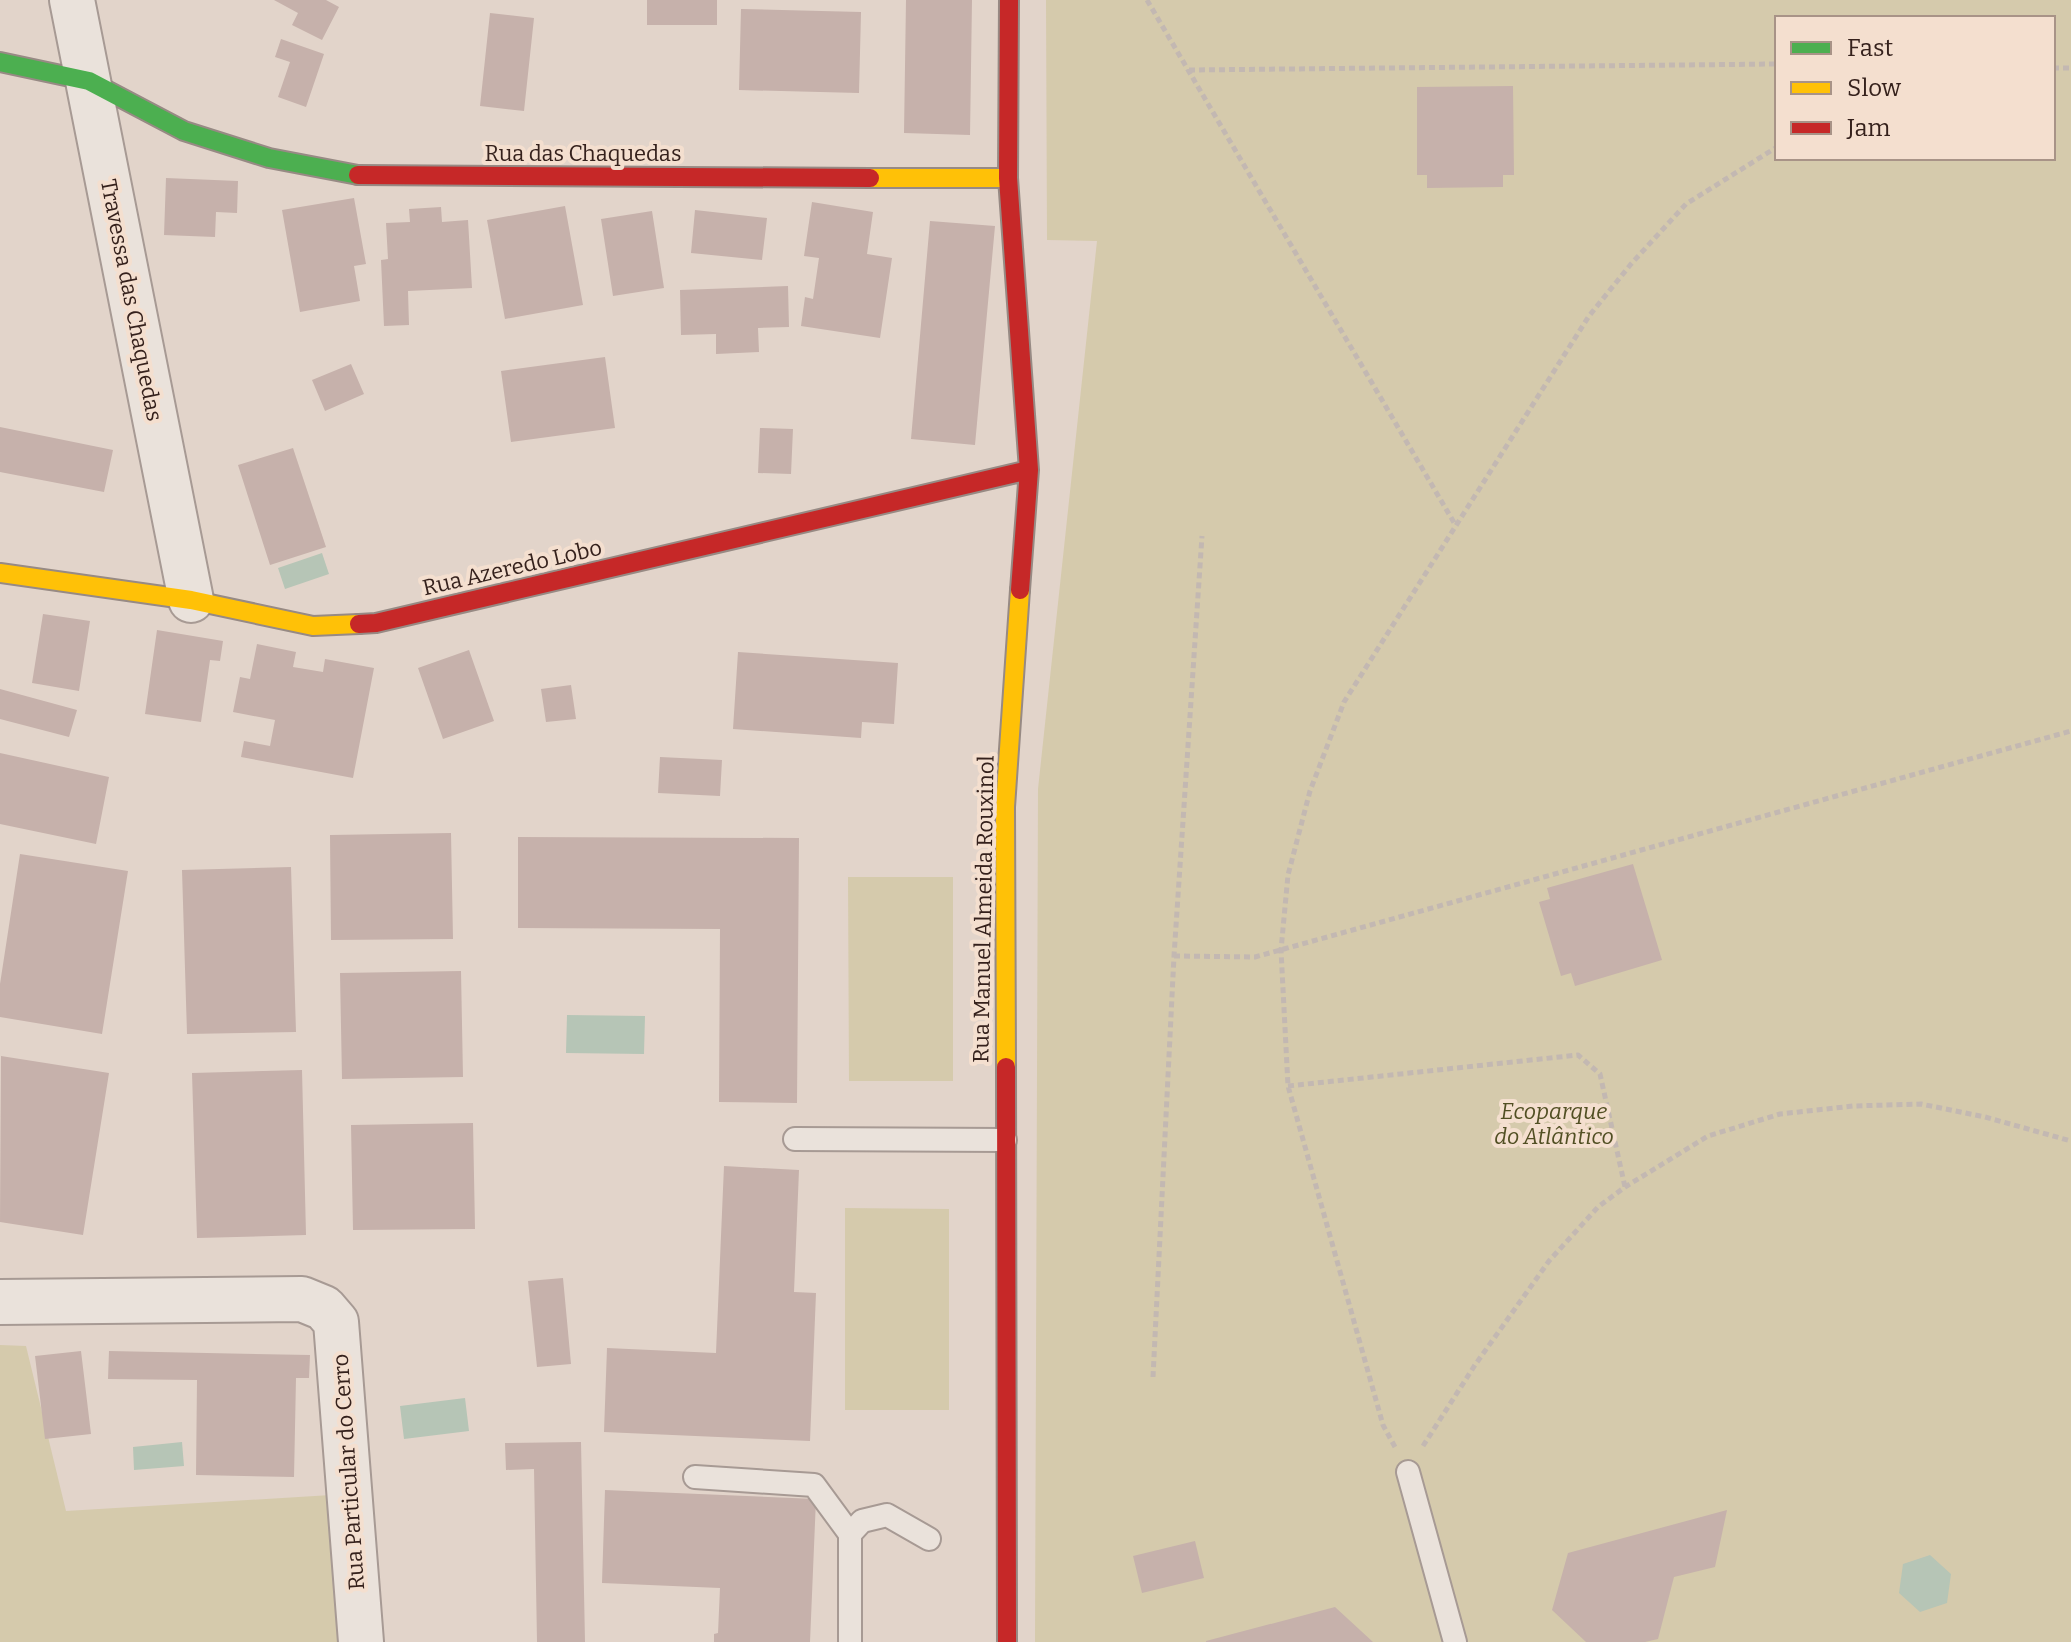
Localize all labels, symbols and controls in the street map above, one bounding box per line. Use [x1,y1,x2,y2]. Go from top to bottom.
legend [1775,16,2055,160]
text: Fast [1847,34,1893,62]
text: Slow [1847,74,1902,102]
text: Jam [1846,114,1891,142]
street label: Rua das Chaquedas [485,140,681,167]
street label: Travessa das Chaquedas [95,177,168,424]
street label: Rua Azeredo Lobo [420,534,604,601]
street label: Rua Manuel Almeida Rouxinol [967,755,1000,1063]
park label: Ecoparque do Atlântico [1494,1098,1614,1150]
street label: Rua Particular do Cerro [327,1353,370,1591]

